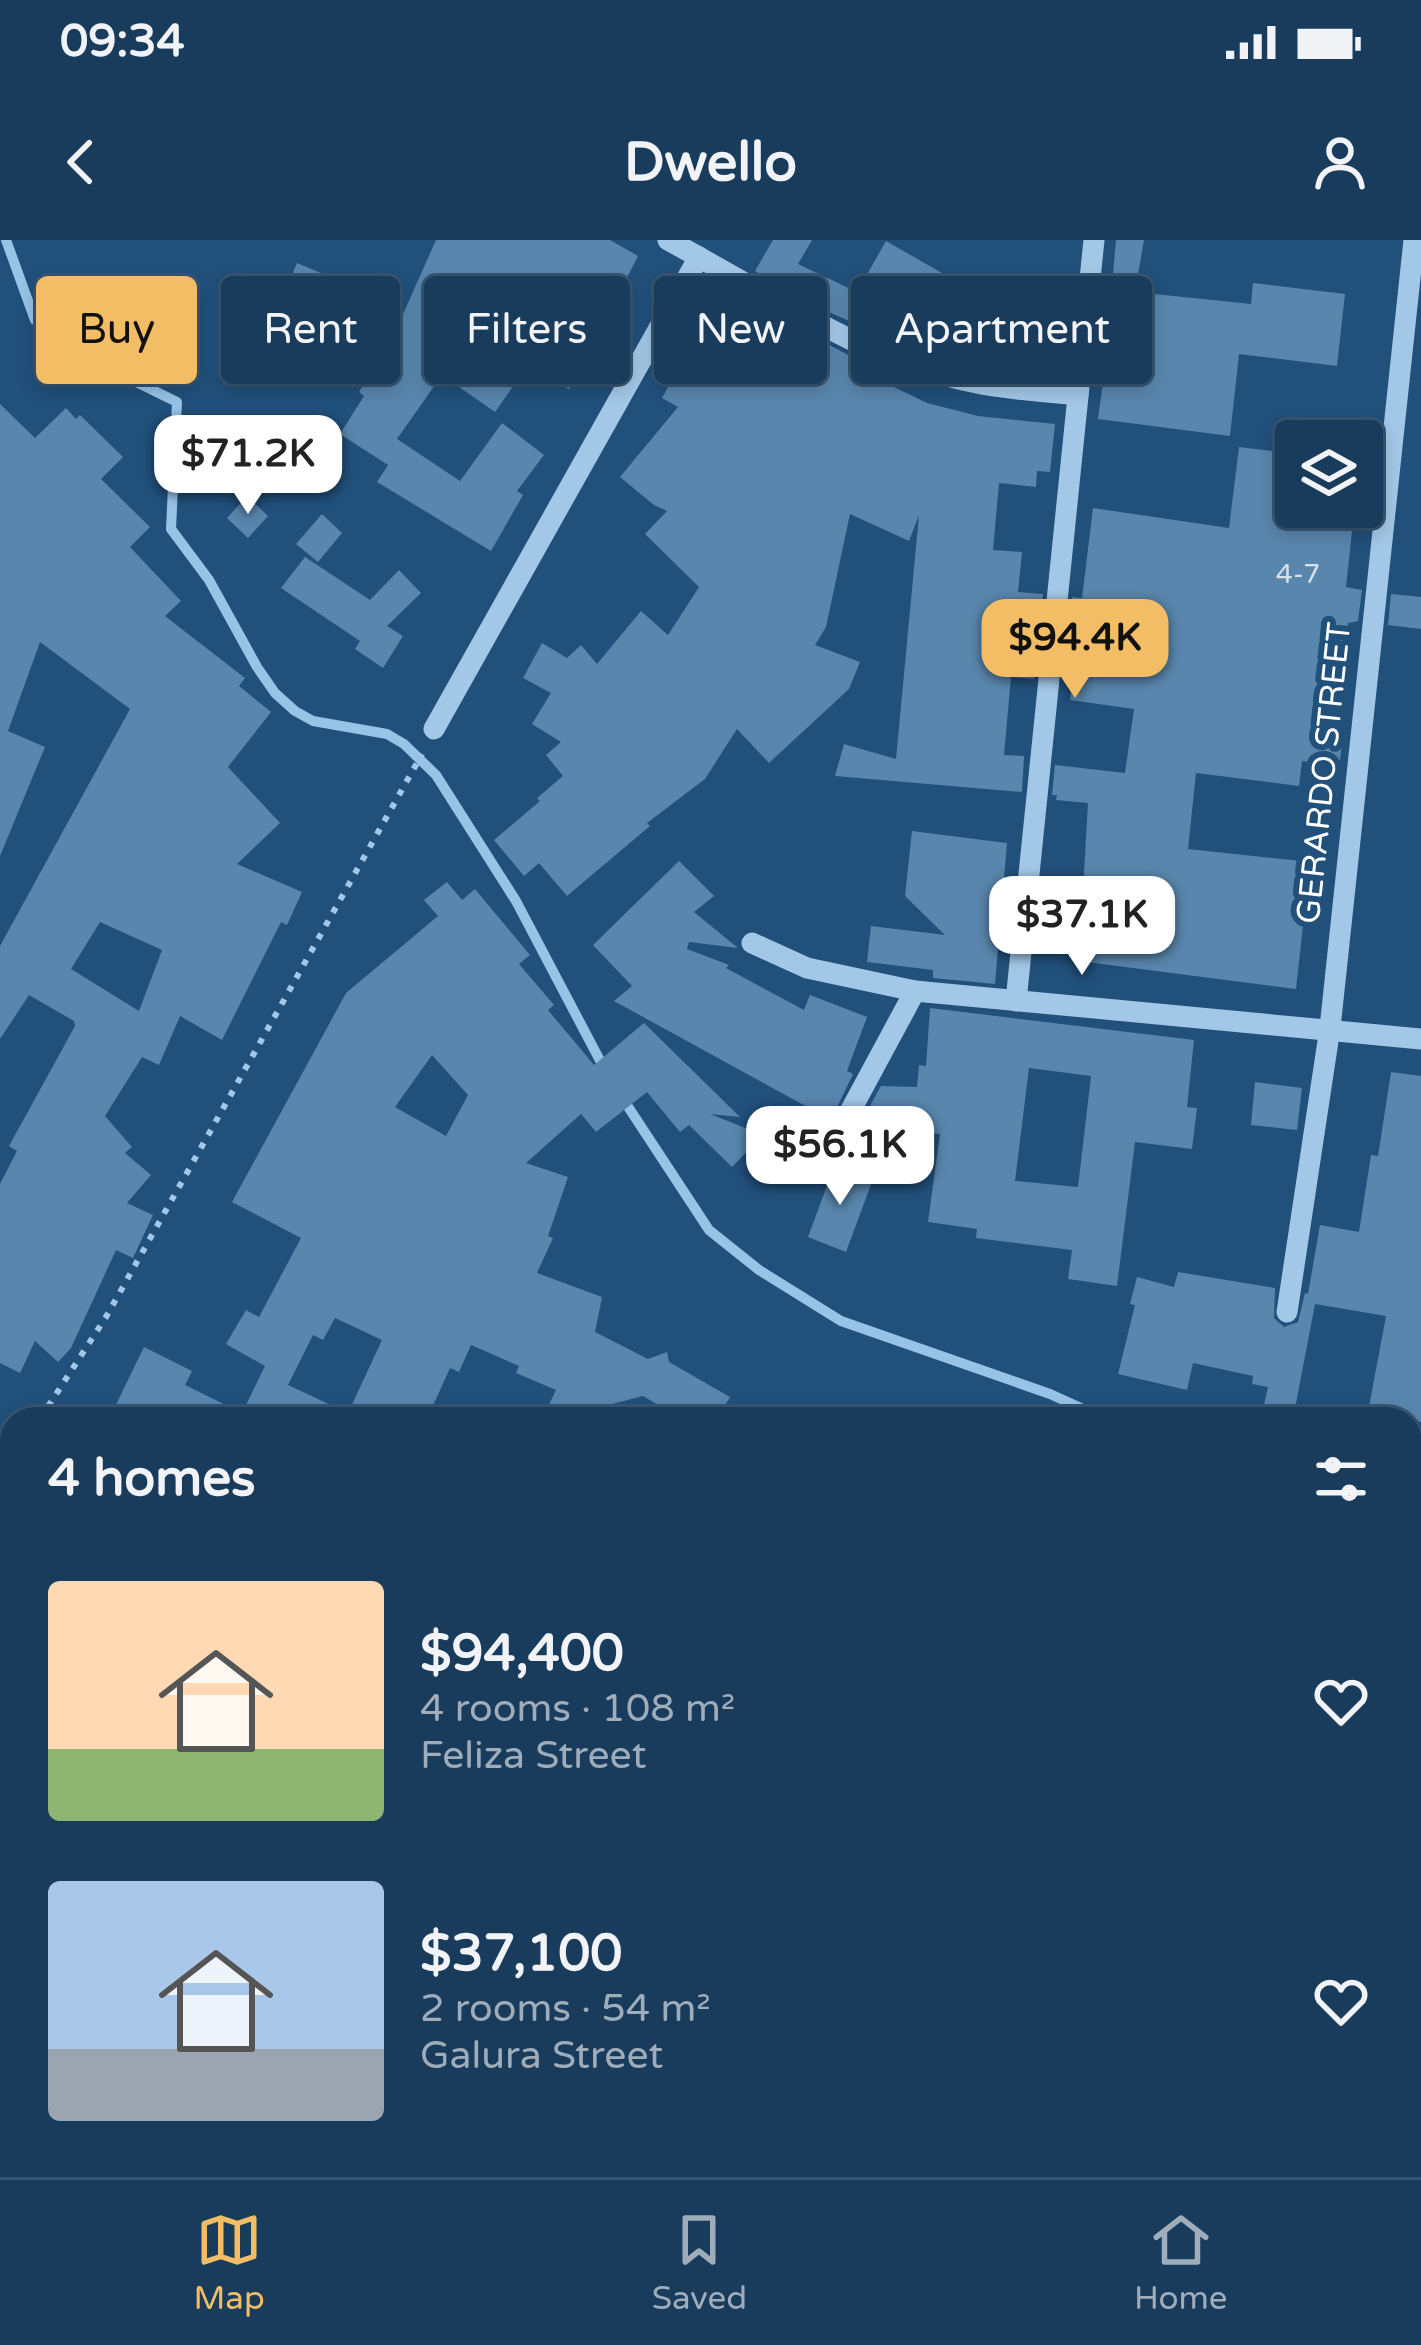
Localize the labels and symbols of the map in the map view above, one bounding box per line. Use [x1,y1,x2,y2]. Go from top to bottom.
pin: $71.2K [150,415,346,517]
house number: 4-7 [1276,558,1320,591]
pin: $94.4K [977,599,1173,701]
street label: GERARDO STREET [1289,620,1359,926]
pin: $37.1K [984,876,1180,978]
pin: $56.1K [742,1106,938,1208]

